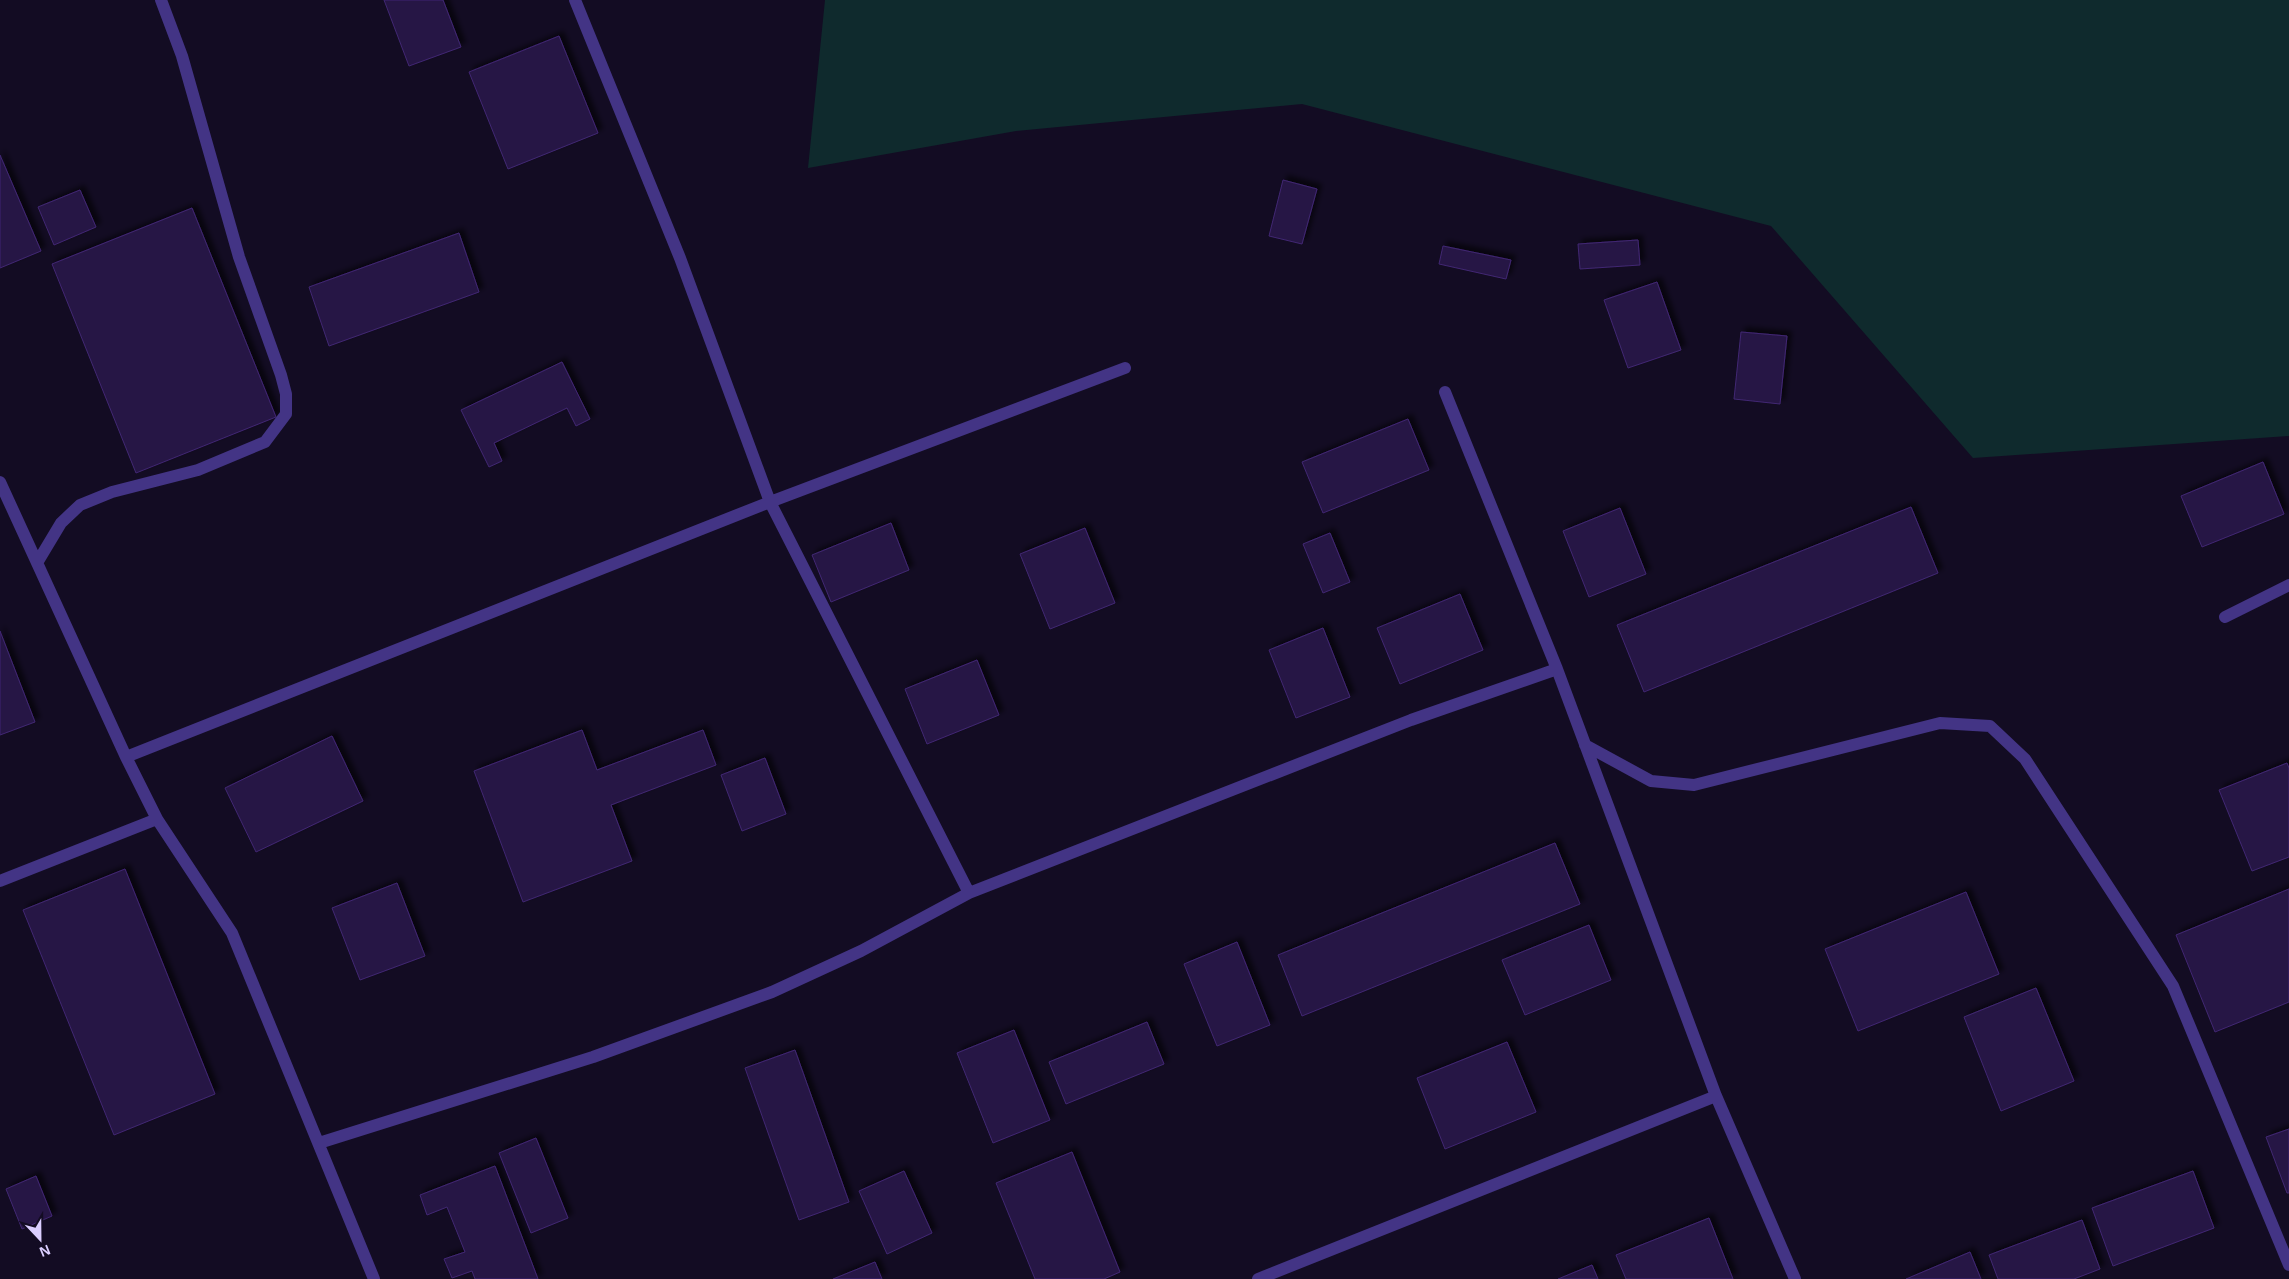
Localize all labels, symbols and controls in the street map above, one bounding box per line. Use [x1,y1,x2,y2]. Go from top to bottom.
north arrow [15,1214,65,1264]
text: N [37,1242,53,1260]

